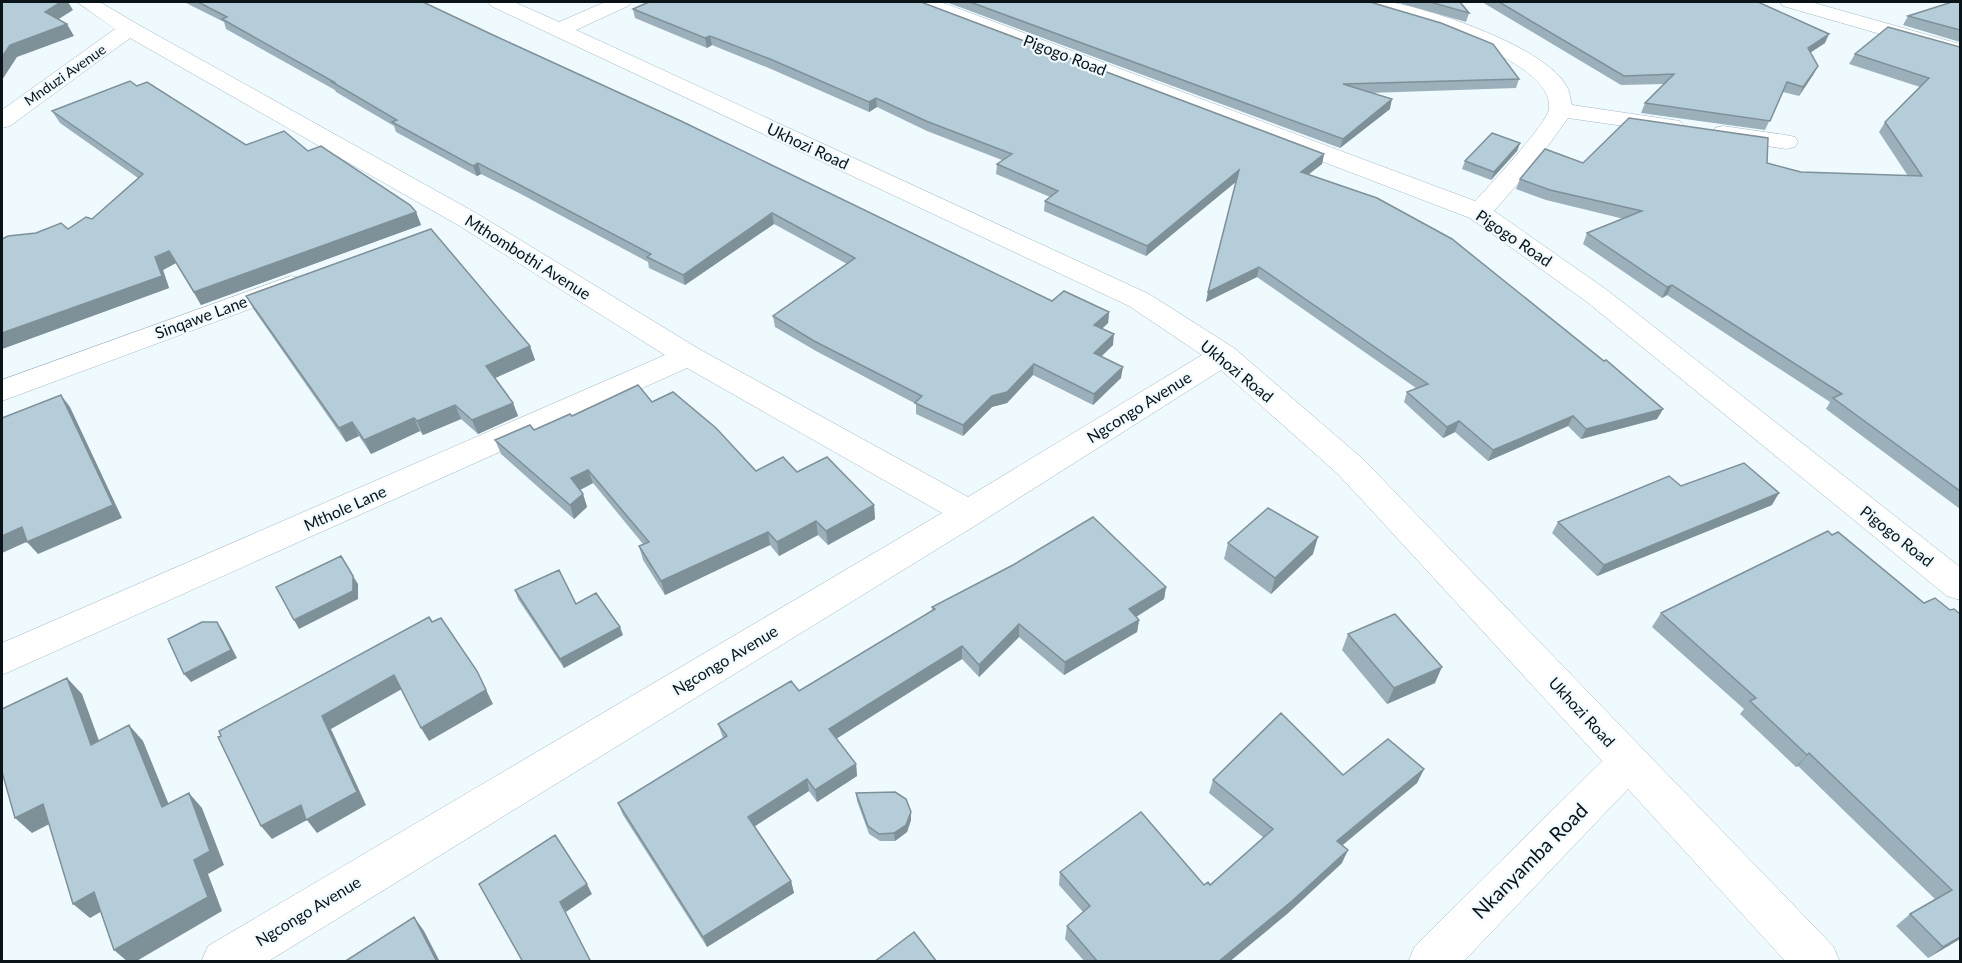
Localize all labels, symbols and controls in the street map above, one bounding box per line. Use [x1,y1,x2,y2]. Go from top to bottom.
street label: Pigogo Road [1021,30,1109,79]
street label: Mnduzi Avenue [21,40,109,109]
street label: Ukhozi Road [764,118,852,173]
street label: Pigogo Road [1473,205,1556,270]
street label: Mthombothi Avenue [462,210,595,303]
street label: Sinqawe Lane [152,291,250,342]
street label: Ukhozi Road [1197,335,1278,406]
street label: Ngcongo Avenue [1083,367,1194,446]
street label: Mthole Lane [301,481,389,534]
street label: Pigogo Road [1857,501,1938,570]
street label: Ngcongo Avenue [669,621,781,698]
street label: Ukhozi Road [1545,673,1619,750]
street label: Nkanyamba Road [1467,798,1592,923]
street label: Ngcongo Avenue [252,872,364,949]

